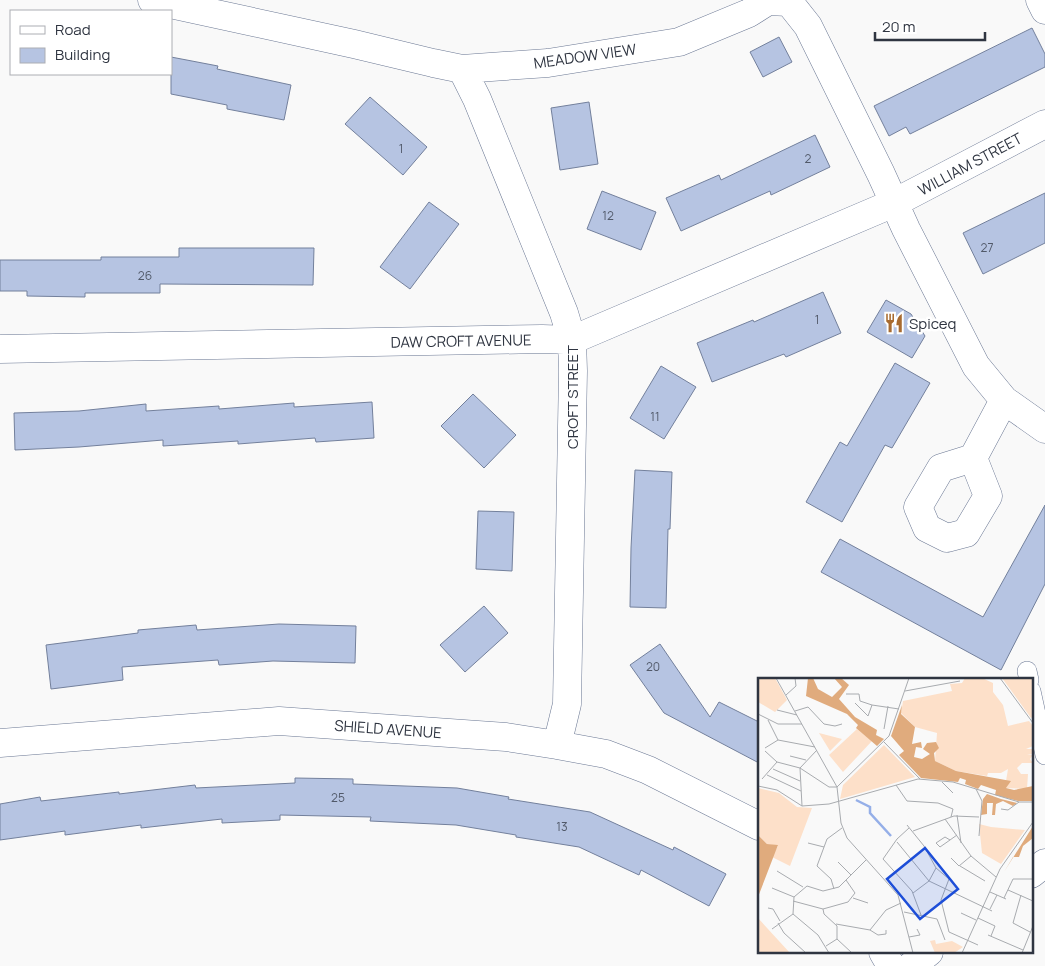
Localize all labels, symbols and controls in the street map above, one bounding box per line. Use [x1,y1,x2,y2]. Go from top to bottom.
legend [10,10,172,75]
scale bar [875,10,985,42]
text: 20 m [882,16,915,37]
text: Road [55,19,91,40]
street label: MEADOW VIEW [532,38,638,74]
text: Building [55,44,110,65]
street label: WILLIAM STREET [914,128,1026,200]
house number: 1 [399,140,403,157]
house number: 2 [805,150,812,167]
house number: 12 [602,207,614,224]
house number: 27 [981,239,993,256]
house number: 26 [138,267,152,284]
house number: 1 [815,311,819,328]
restaurant icon: Spiceq [883,312,905,334]
place label: Spiceq [909,313,956,334]
street label: DAW CROFT AVENUE [390,329,532,353]
street label: CROFT STREET [562,345,583,449]
house number: 11 [650,408,660,425]
house number: 20 [646,658,660,675]
inset map [758,678,1032,954]
street label: SHIELD AVENUE [334,715,442,743]
house number: 25 [331,789,345,806]
house number: 13 [556,818,568,835]

